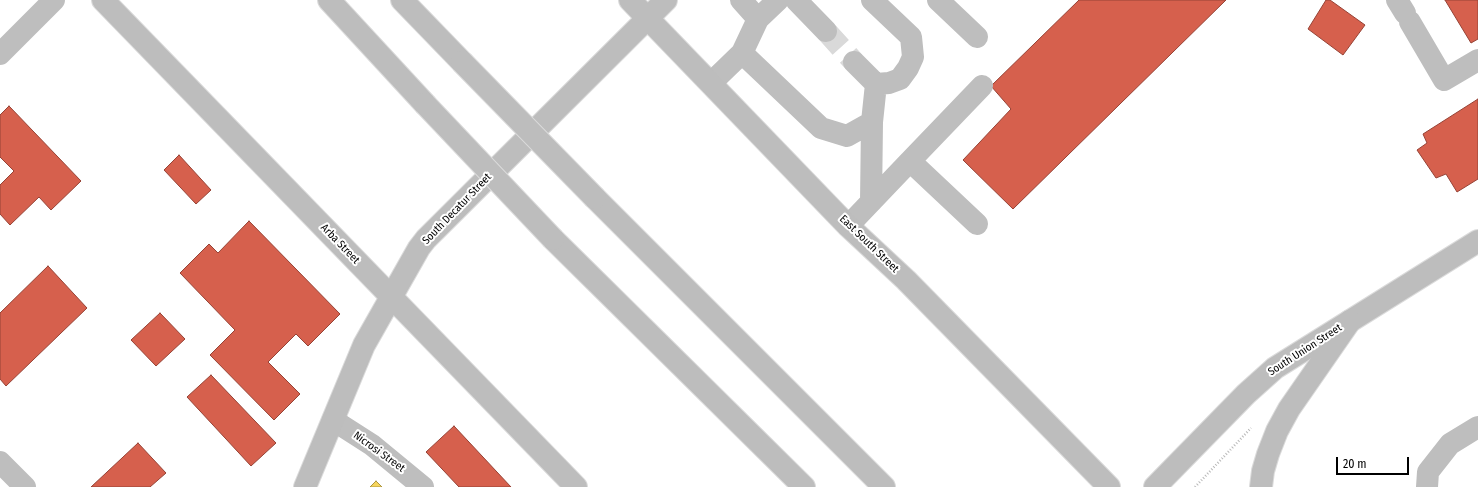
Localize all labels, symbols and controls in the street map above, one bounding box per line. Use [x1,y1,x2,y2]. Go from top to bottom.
street label: South Decatur Street [420,171,494,247]
street label: East South Street [837,212,901,276]
street label: Arba Street [318,221,362,267]
street label: South Union Street [1266,321,1344,379]
street label: Nicrosi Street [351,429,407,475]
scale bar [1338,449,1411,475]
text: 20 m [1343,457,1367,471]

